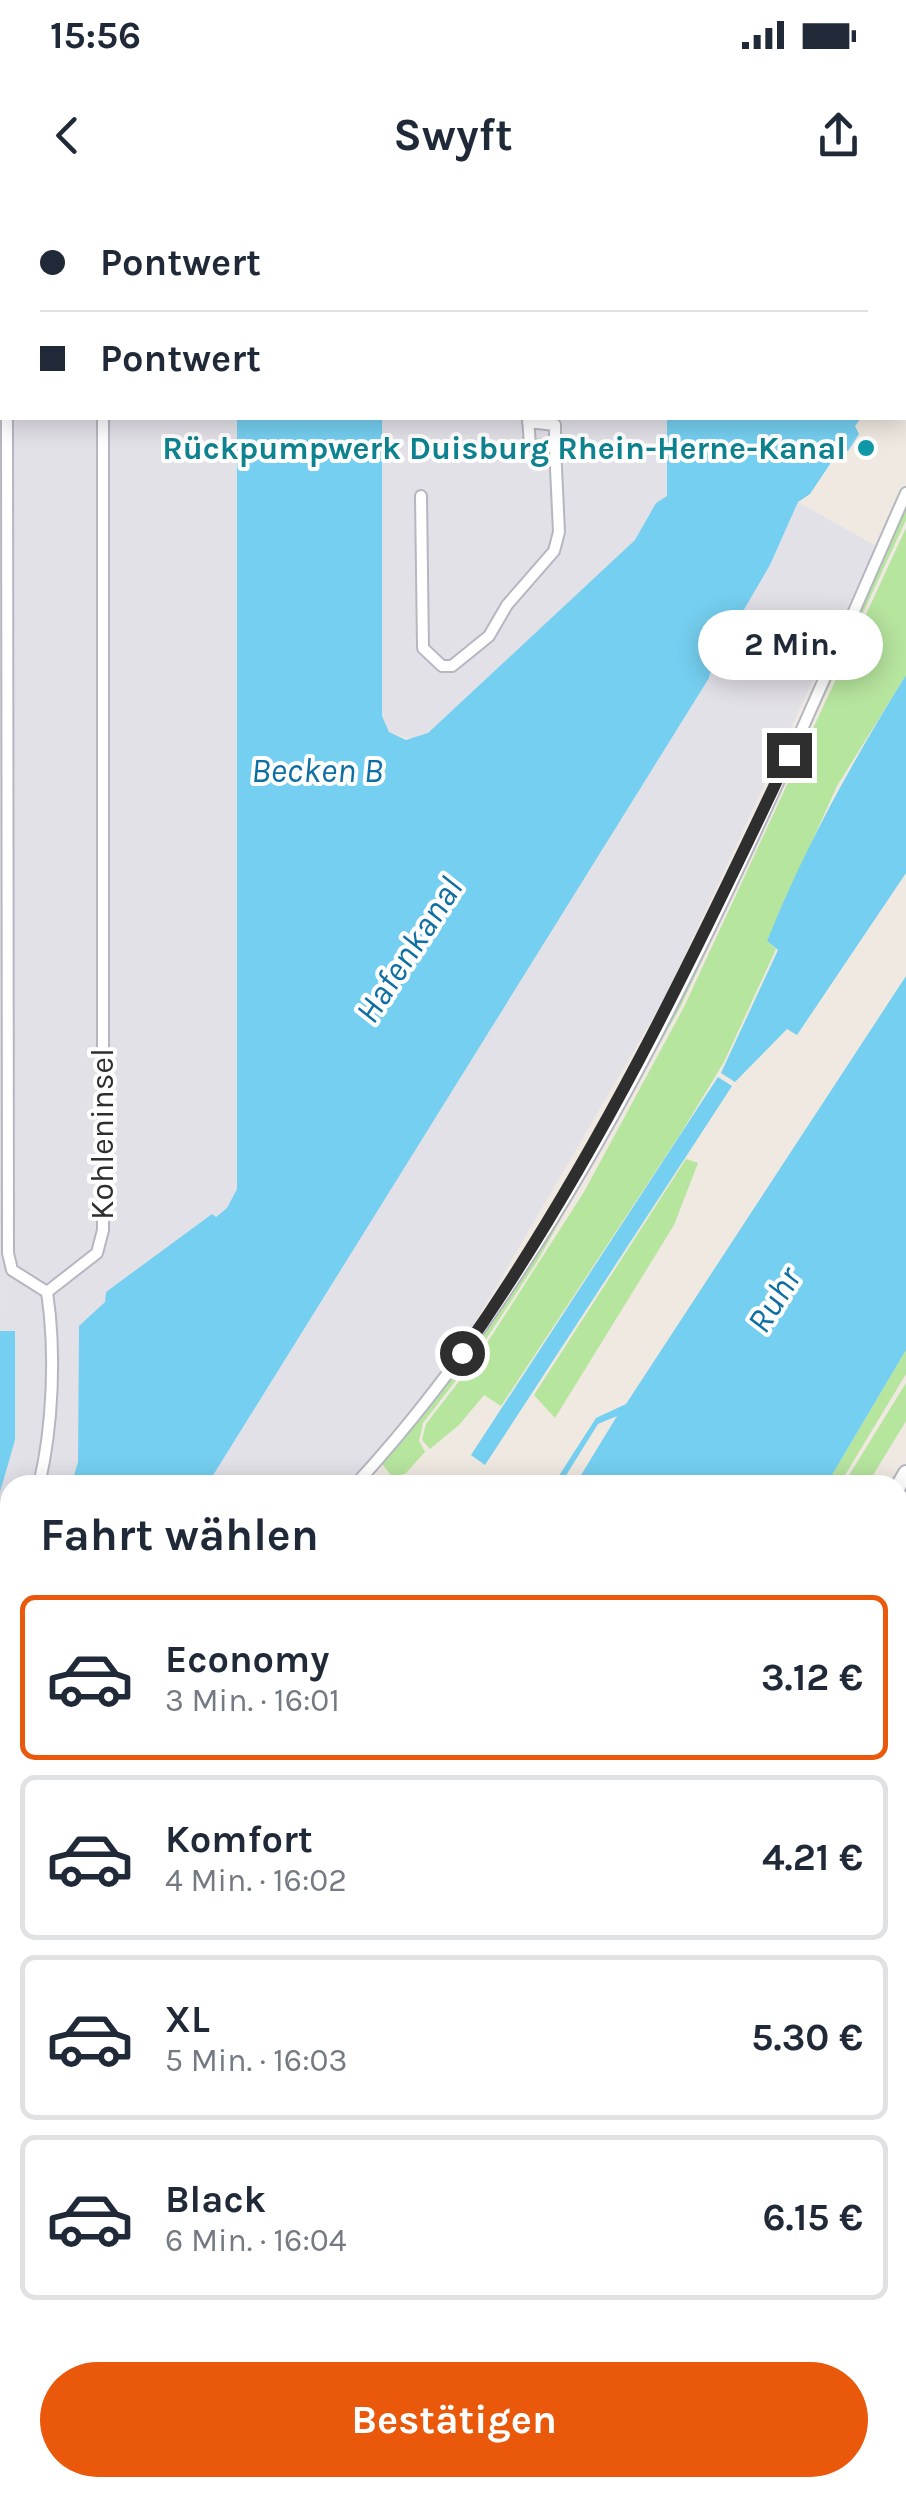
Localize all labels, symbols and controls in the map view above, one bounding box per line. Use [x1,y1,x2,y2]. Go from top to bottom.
text: 15:56 [50,13,141,58]
icon: back [40,108,95,163]
icon: share [811,108,866,163]
text: Swyft [393,109,513,161]
text: Pontwert [100,240,261,285]
text: Pontwert [100,336,261,381]
place label: Rückpumpwerk Duisburg Rhein-Herne-Kanal [162,430,846,467]
marker: Rückpumpwerk Duisburg Rhein-Herne-Kanal [855,437,877,459]
callout: 2 Min. [696,610,882,680]
text: 2 Min. [744,626,837,663]
route end [767,733,812,778]
water label: Becken B [251,750,383,791]
water label: Hafenkanal [347,869,471,1031]
street label: Kohleninsel [84,1048,121,1220]
water label: Ruhr [738,1259,810,1340]
route start [440,1331,485,1376]
text: Fahrt wählen [40,1509,319,1561]
icon: car [45,1633,135,1723]
text: Economy [165,1637,329,1682]
text: 3.12 € [761,1655,863,1700]
text: 3 Min. · 16:01 [165,1682,340,1719]
icon: car [45,1813,135,1903]
text: Komfort [165,1817,313,1862]
text: 4.21 € [762,1835,863,1880]
text: 4 Min. · 16:02 [165,1862,347,1899]
icon: car [45,1993,135,2083]
text: XL [165,1997,210,2042]
text: 5.30 € [751,2015,863,2060]
text: 5 Min. · 16:03 [165,2042,347,2079]
icon: car [45,2173,135,2263]
text: Black [165,2177,266,2222]
text: 6.15 € [762,2195,863,2240]
text: 6 Min. · 16:04 [165,2222,347,2259]
button: Bestätigen [40,2362,868,2477]

